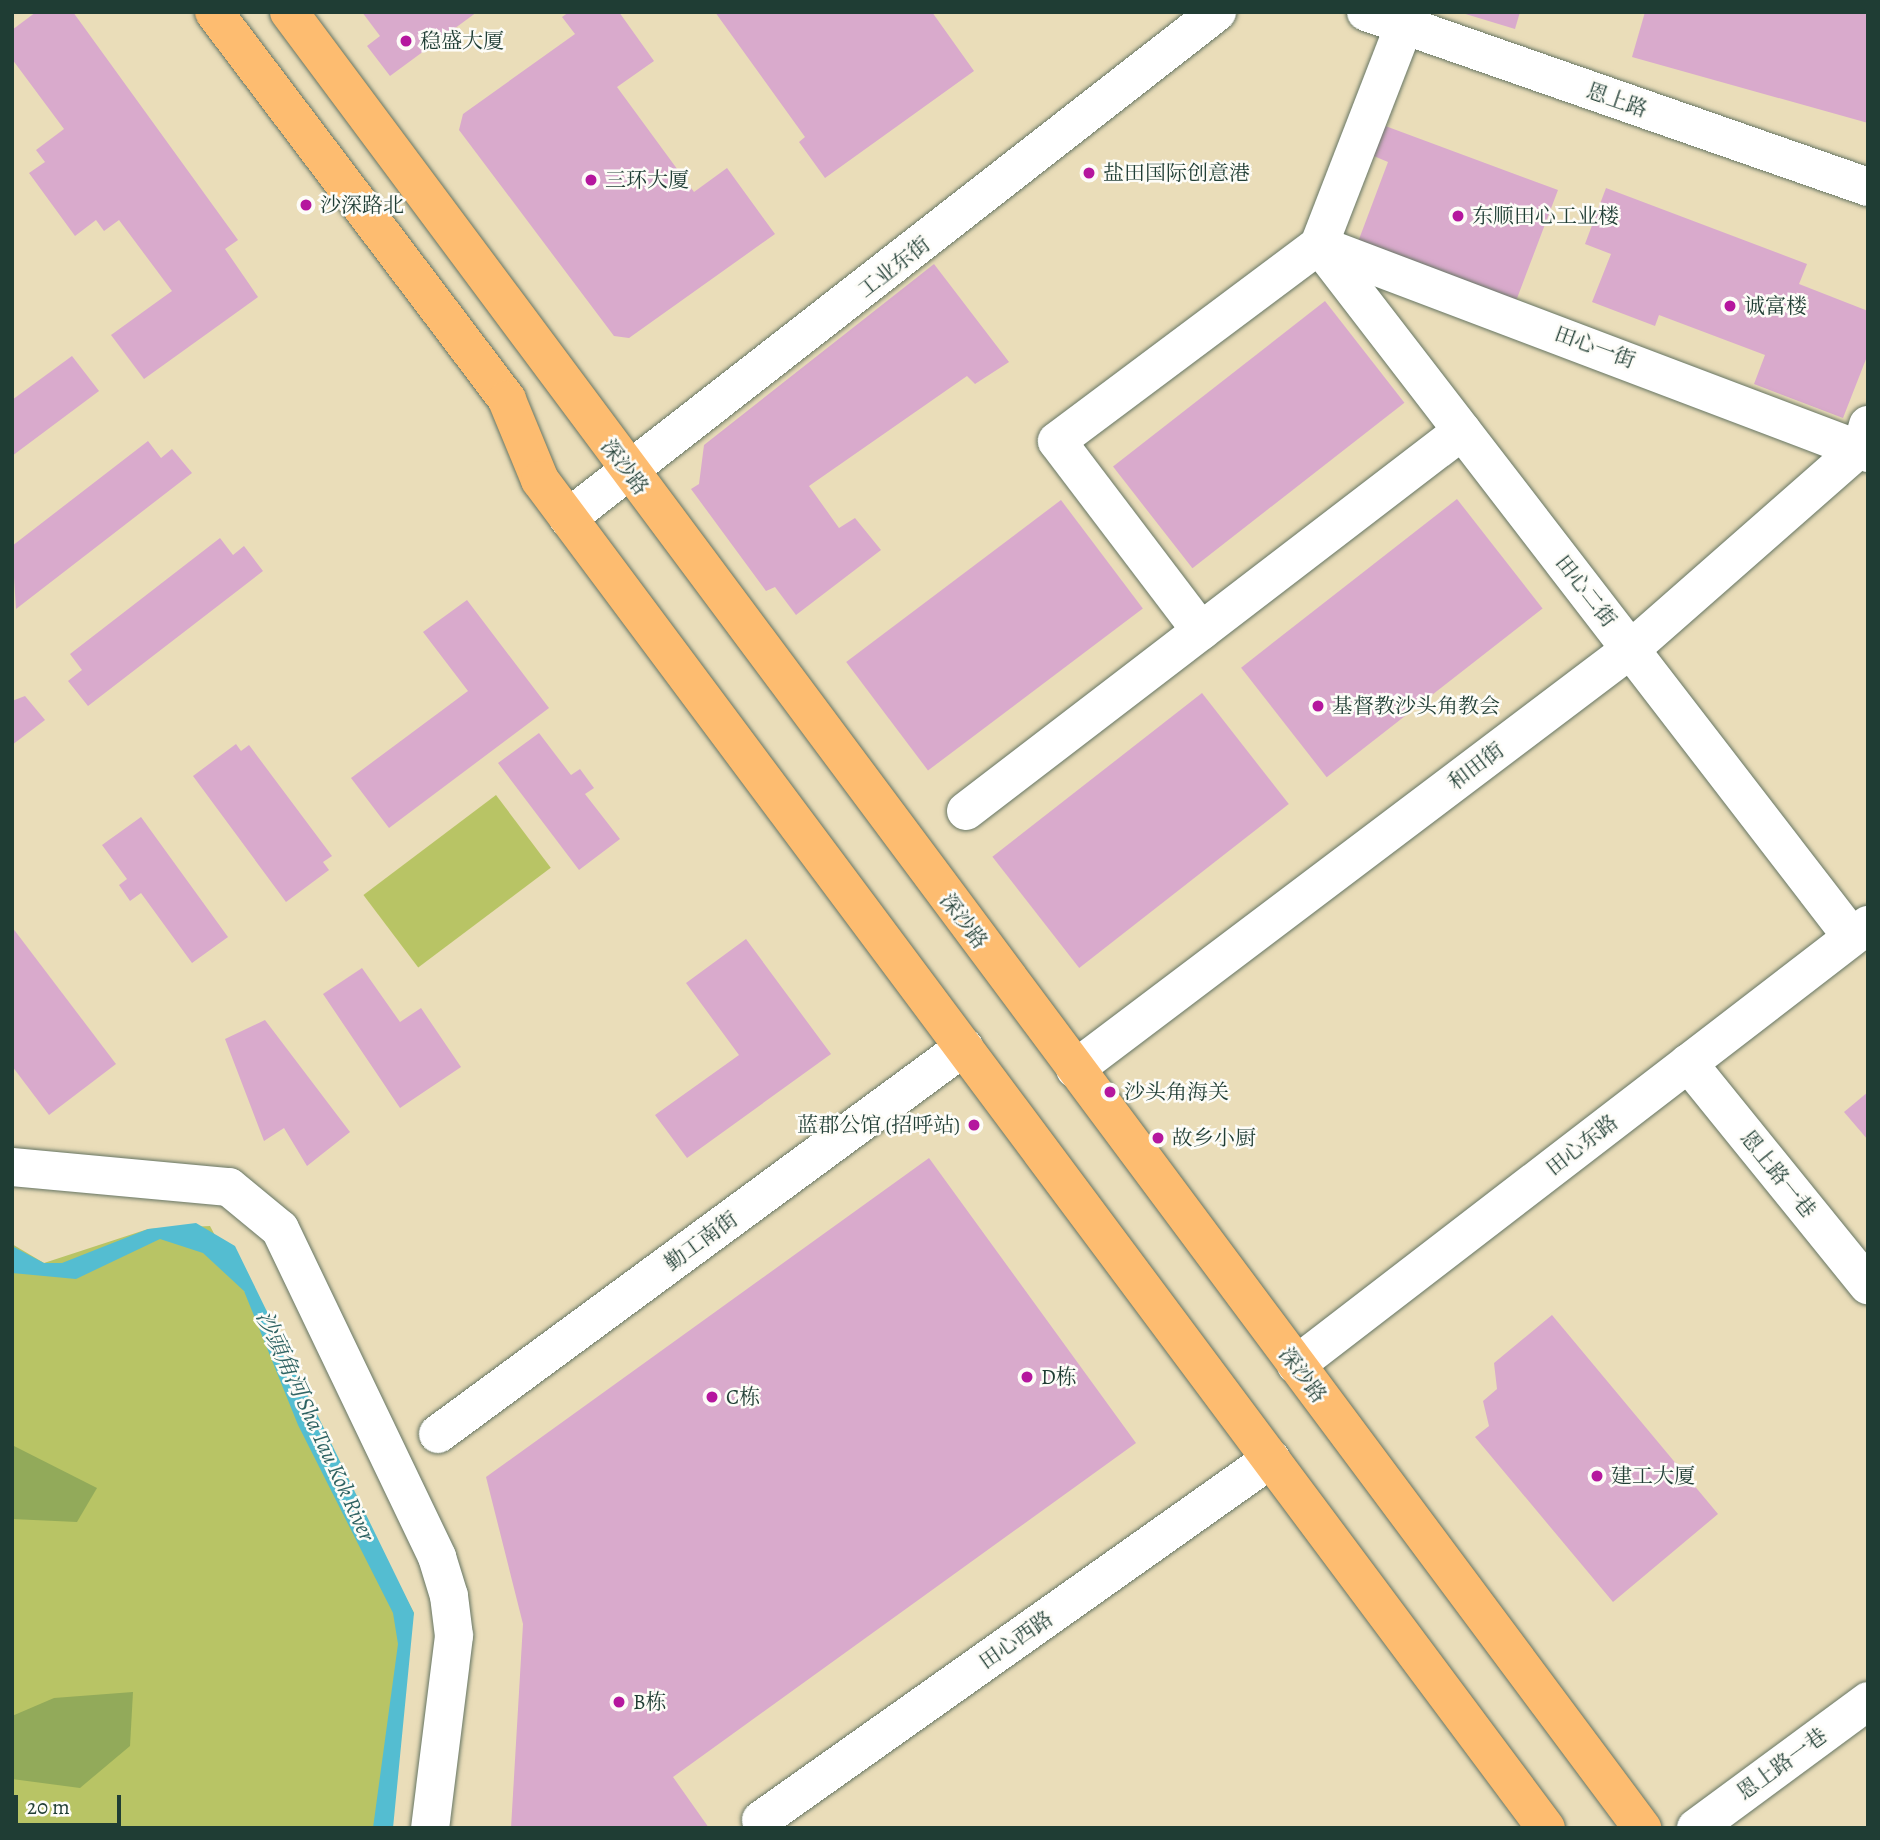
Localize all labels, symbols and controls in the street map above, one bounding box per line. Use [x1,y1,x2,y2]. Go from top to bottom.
place label: 稳盛大厦 [420,28,504,54]
marker: 稳盛大厦 [398,33,414,49]
street label: 恩上路 [1583,78,1651,122]
place label: 盐田国际创意港 [1103,160,1250,186]
marker: 盐田国际创意港 [1081,165,1097,181]
place label: 三环大厦 [605,167,689,193]
marker: 三环大厦 [583,172,599,188]
place label: 沙深路北 [320,192,404,218]
marker: 沙深路北 [298,197,314,213]
place label: 东顺田心工业楼 [1472,203,1619,229]
marker: 东顺田心工业楼 [1450,208,1466,224]
street label: 工业东街 [853,231,935,303]
place label: 诚富楼 [1744,293,1807,319]
marker: 诚富楼 [1722,298,1738,314]
street label: 田心一街 [1551,321,1639,373]
street label: 深沙路 [596,434,654,500]
street label: 田心二街 [1550,550,1622,632]
place label: 基督教沙头角教会 [1332,693,1500,719]
marker: 基督教沙头角教会 [1310,698,1326,714]
street label: 和田街 [1443,737,1509,795]
street label: 深沙路 [935,888,993,954]
place label: 沙头角海关 [1124,1079,1229,1105]
marker: 沙头角海关 [1102,1084,1118,1100]
street label: 田心东路 [1541,1109,1623,1181]
place label: 蓝郡公馆 (招呼站) [797,1112,960,1138]
marker: 蓝郡公馆 (招呼站) [966,1117,982,1133]
place label: 故乡小厨 [1172,1125,1256,1151]
street label: 恩上路一巷 [1735,1125,1821,1223]
marker: 故乡小厨 [1150,1130,1166,1146]
street label: 勤工南街 [660,1206,742,1276]
water label: 沙頭角河 Sha Tau Kok River [249,1306,381,1546]
street label: 深沙路 [1274,1342,1332,1408]
place label: D栋 [1041,1364,1077,1390]
marker: D栋 [1019,1369,1035,1385]
place label: C栋 [726,1384,760,1410]
marker: C栋 [704,1389,720,1405]
place label: 建工大厦 [1611,1463,1695,1489]
marker: 建工大厦 [1589,1468,1605,1484]
street label: 田心西路 [974,1606,1058,1674]
place label: B栋 [633,1689,667,1715]
marker: B栋 [611,1694,627,1710]
street label: 恩上路一巷 [1732,1723,1832,1805]
scale bar [18,1780,124,1824]
text: 20 m [27,1793,70,1821]

